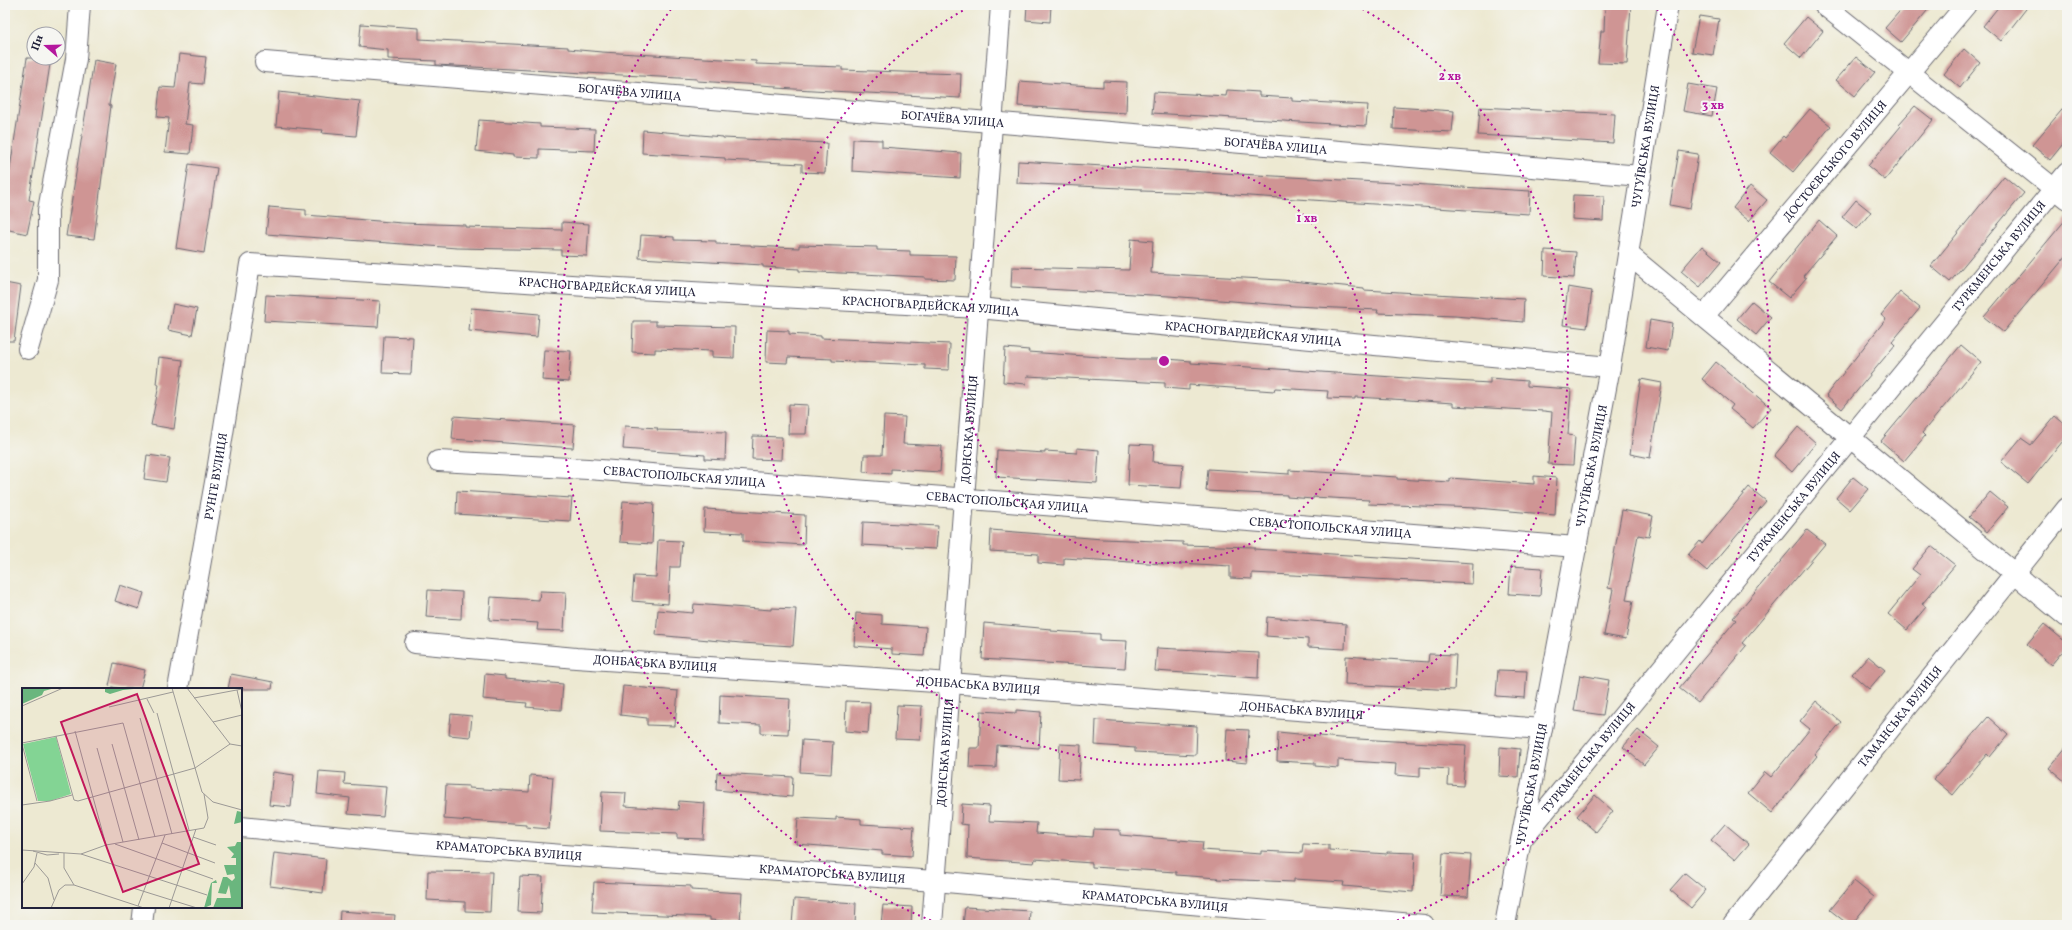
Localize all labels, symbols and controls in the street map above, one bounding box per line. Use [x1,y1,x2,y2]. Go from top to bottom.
north arrow [26,26,66,66]
text: Пн [28,33,48,53]
text: 2 хв [1439,69,1461,85]
street label: БОГАЧЁВА УЛИЦА [577,81,683,106]
street label: ЧУГУЇВСЬКА ВУЛИЦЯ [1629,84,1664,210]
street label: ДОСТОЄВСЬКОГО ВУЛИЦЯ [1780,97,1891,225]
text: 3 хв [1702,98,1724,114]
street label: БОГАЧЁВА УЛИЦА [900,108,1005,132]
street label: БОГАЧЁВА УЛИЦА [1223,134,1328,159]
street label: ТУРКМЕНСЬКА ВУЛИЦЯ [1949,198,2050,316]
text: 1 хв [1297,211,1318,227]
street label: КРАСНОГВАРДЕЙСКАЯ УЛИЦА [518,275,697,301]
street label: КРАСНОГВАРДЕЙСКАЯ УЛИЦА [841,293,1020,321]
street label: КРАСНОГВАРДЕЙСКАЯ УЛИЦА [1164,318,1343,351]
centre of rings [1157,354,1171,368]
street label: ДОНСЬКА ВУЛИЦЯ [958,374,982,484]
street label: ЧУГУЇВСЬКА ВУЛИЦЯ [1573,403,1612,529]
street label: РУНГЕ ВУЛИЦЯ [201,431,232,521]
street label: ТУРКМЕНСЬКА ВУЛИЦЯ [1744,448,1845,567]
street label: СЕВАСТОПОЛЬСКАЯ УЛИЦА [603,463,767,492]
street label: СЕВАСТОПОЛЬСКАЯ УЛИЦА [926,489,1090,518]
street label: СЕВАСТОПОЛЬСКАЯ УЛИЦА [1249,514,1413,543]
street label: ДОНБАСЬКА ВУЛИЦЯ [593,652,718,676]
street label: ТАМАНСЬКА ВУЛИЦЯ [1855,663,1946,771]
street label: ДОНБАСЬКА ВУЛИЦЯ [916,674,1041,699]
inset map [22,688,242,908]
street label: ДОНСЬКА ВУЛИЦЯ [934,697,958,807]
street label: ДОНБАСЬКА ВУЛИЦЯ [1239,699,1364,724]
street label: ТУРКМЕНСЬКА ВУЛИЦЯ [1539,699,1640,818]
street label: ЧУГУЇВСЬКА ВУЛИЦЯ [1513,722,1552,847]
street label: КРАМАТОРСЬКА ВУЛИЦЯ [435,838,583,865]
street label: КРАМАТОРСЬКА ВУЛИЦЯ [758,862,906,888]
street label: КРАМАТОРСЬКА ВУЛИЦЯ [1081,887,1229,916]

